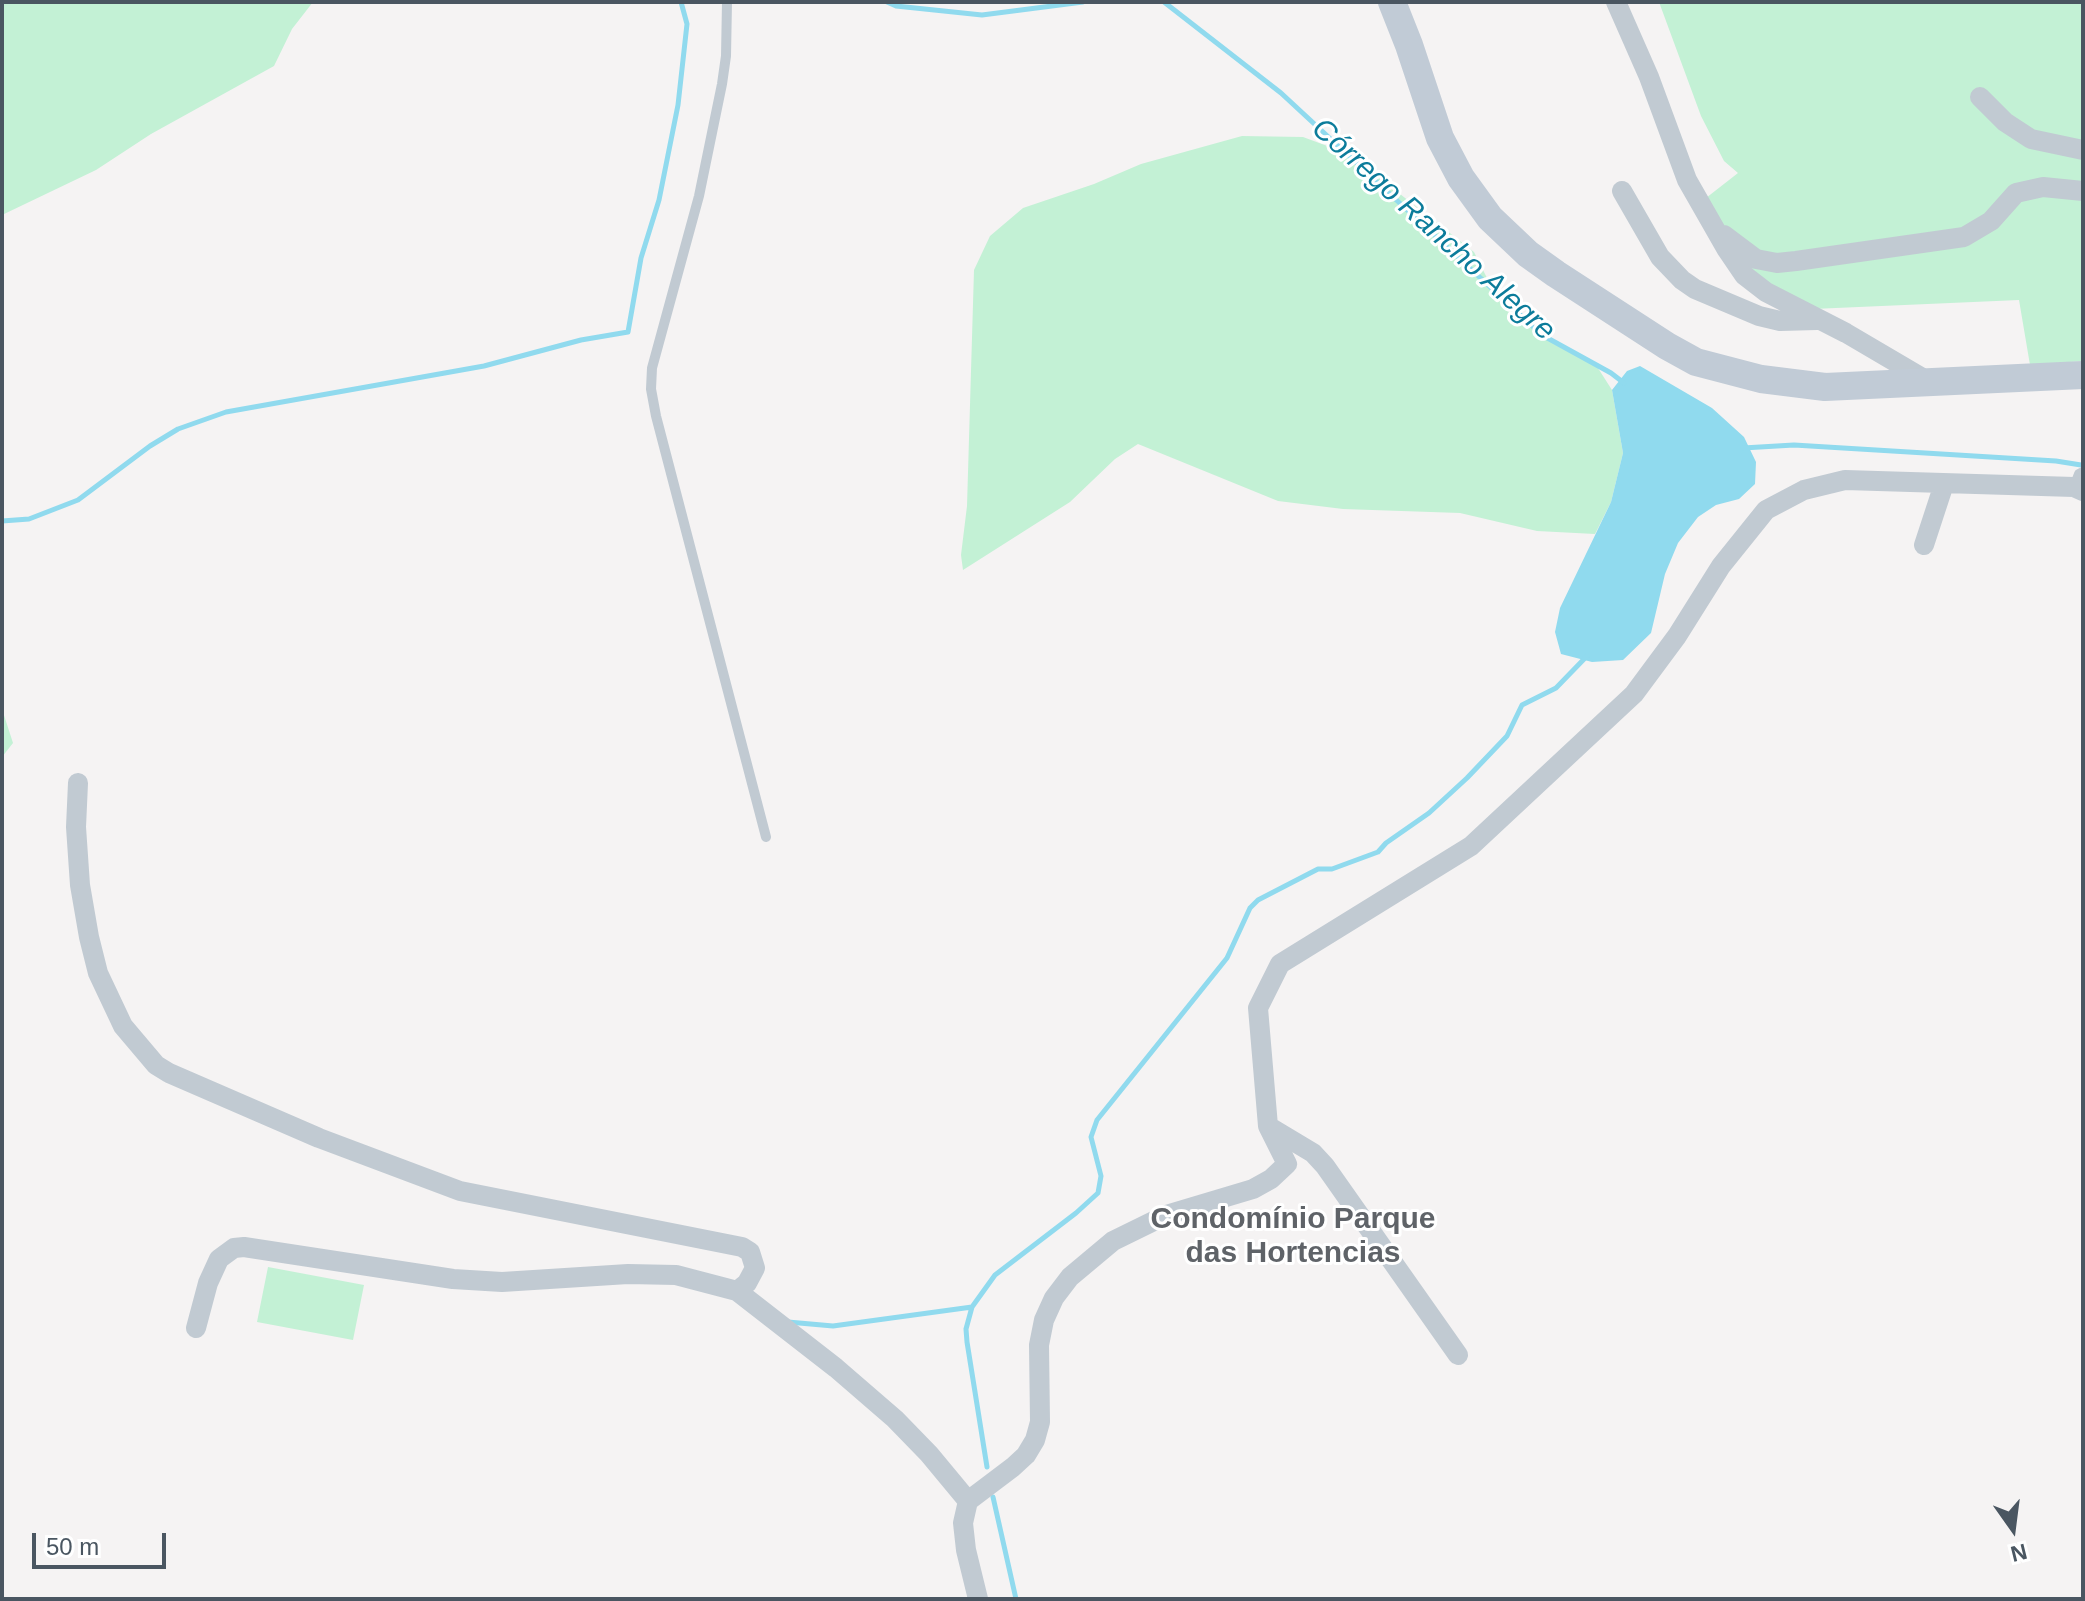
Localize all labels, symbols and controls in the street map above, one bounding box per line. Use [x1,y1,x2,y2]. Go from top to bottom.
water label: Córrego Rancho Alegre [1304,111,1562,349]
district label: Condomínio Parque das Hortencias [1150,1202,1436,1272]
north arrow [1973,1489,2053,1569]
scale bar [36,1517,170,1567]
text: 50 m [46,1533,99,1560]
text: N [2008,1539,2030,1567]

